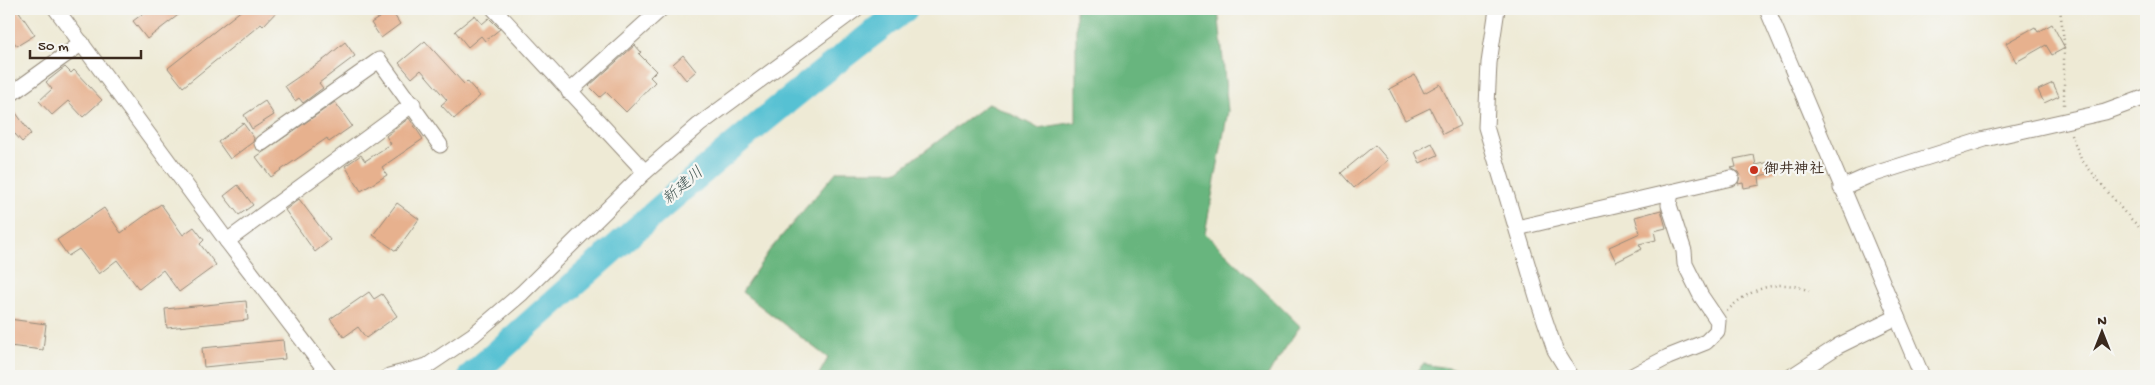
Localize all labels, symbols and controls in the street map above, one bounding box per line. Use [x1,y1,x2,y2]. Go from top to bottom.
scale bar [30,28,141,60]
text: 50 m [38,38,69,56]
place label: 御井神社 [1764,160,1824,179]
water label: 新建川 [659,163,708,210]
marker: 御井神社 [1748,164,1760,176]
north arrow [2078,308,2128,358]
text: N [2097,313,2107,330]

